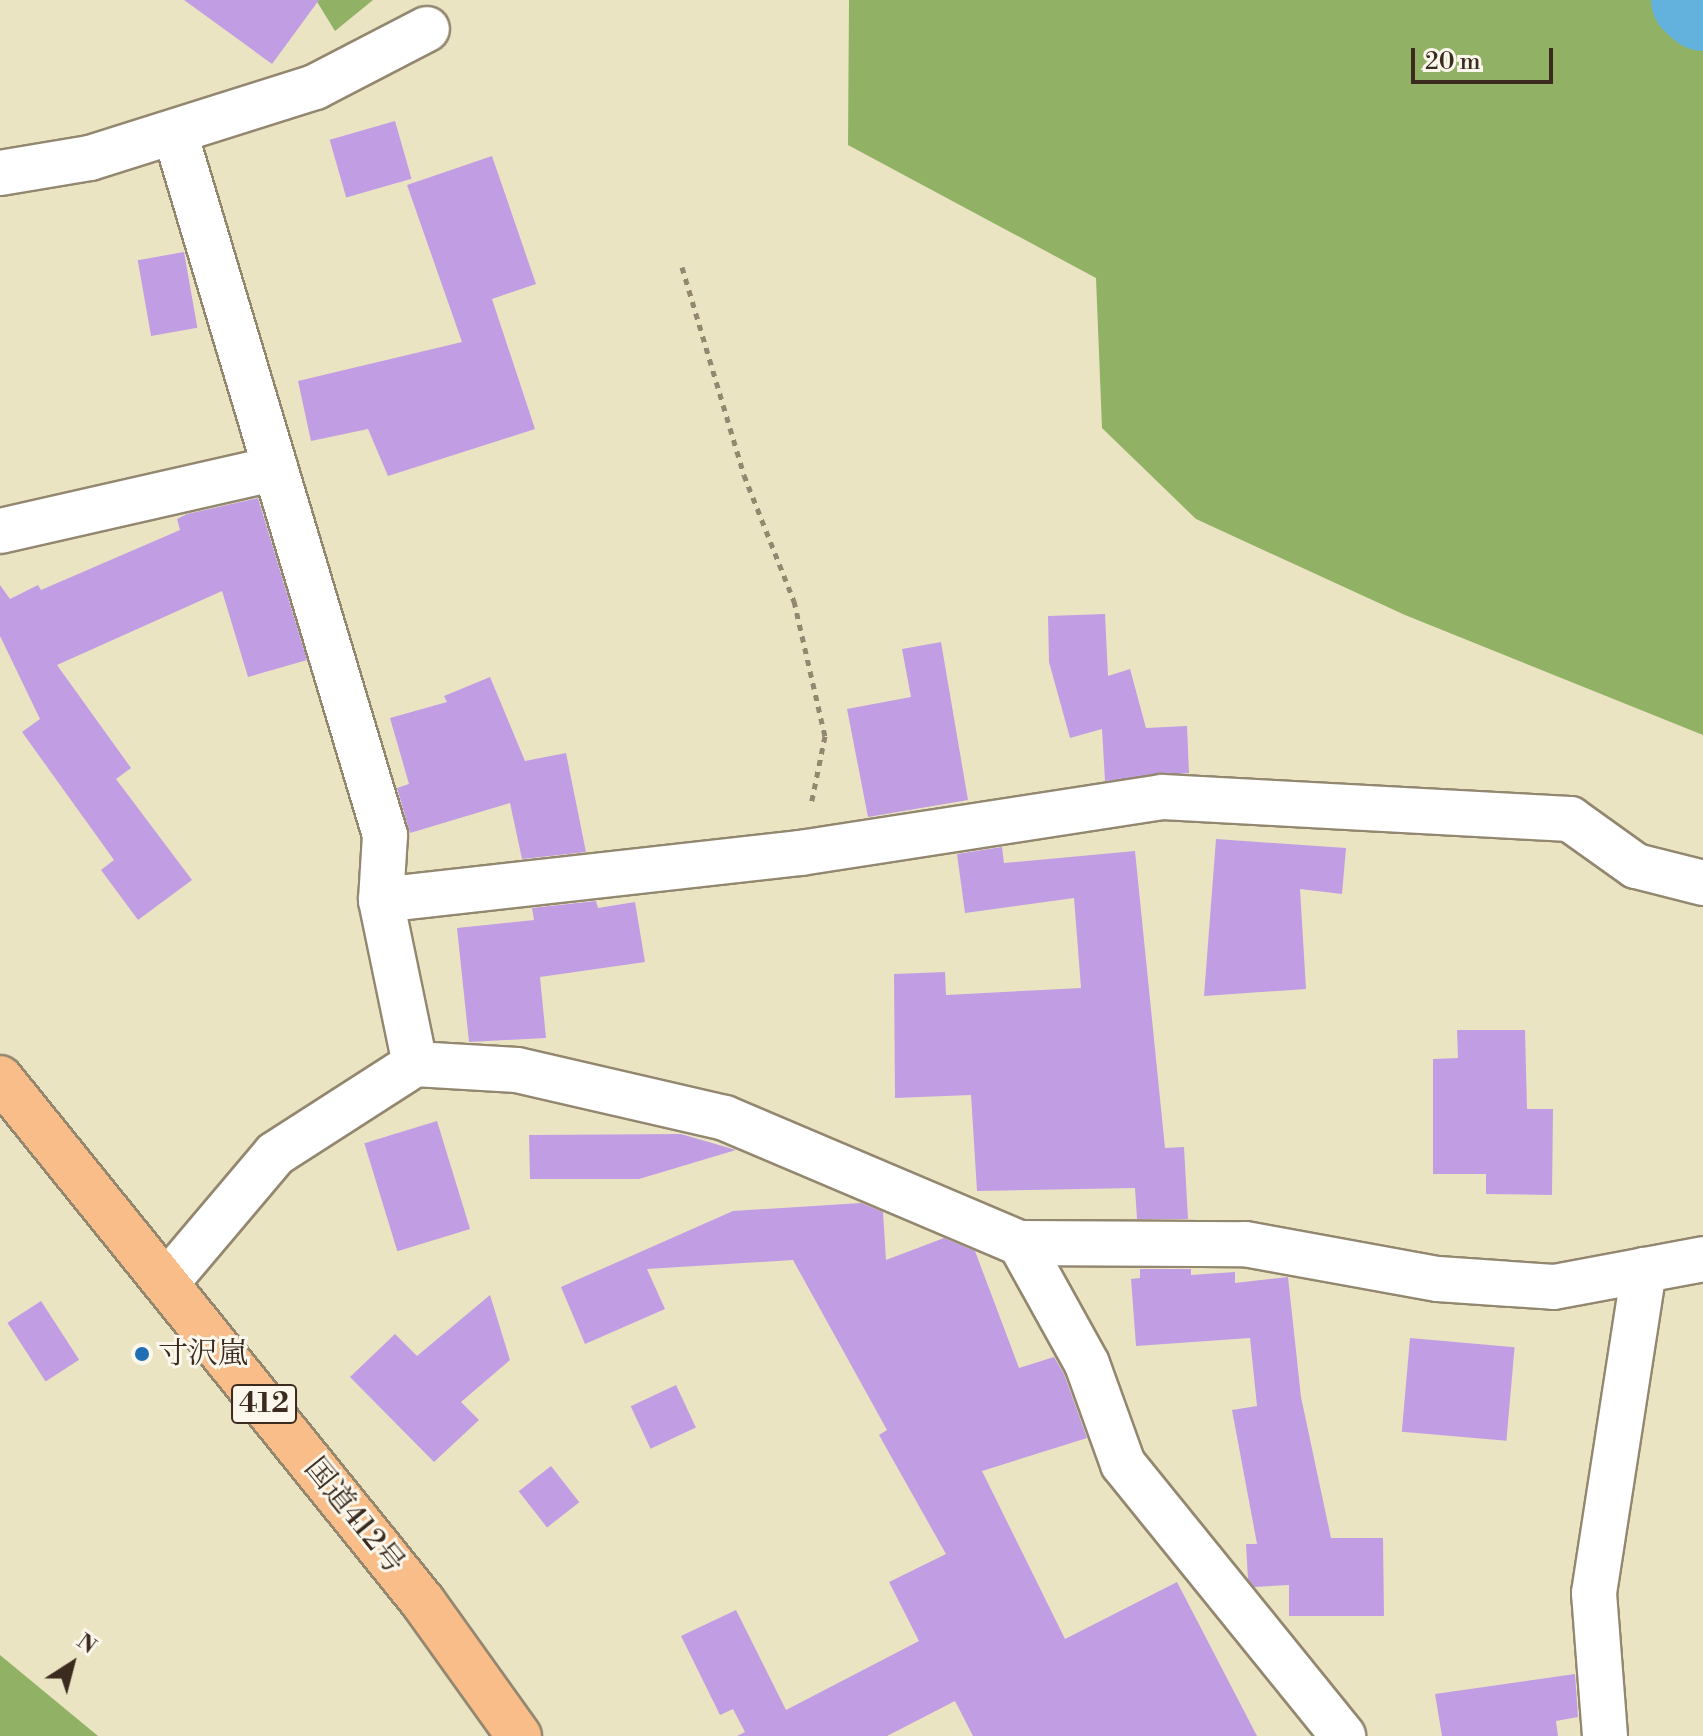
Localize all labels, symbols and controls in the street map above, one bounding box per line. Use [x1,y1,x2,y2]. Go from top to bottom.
scale bar [1415,32,1557,82]
text: 20 m [1425,47,1481,77]
place label: 寸沢嵐 [158,1336,248,1372]
marker: 寸沢嵐 [133,1345,151,1363]
road number: 412 [230,1380,298,1428]
street label: 国道412号 [296,1451,412,1581]
north arrow [32,1624,112,1704]
text: N [71,1628,101,1660]

